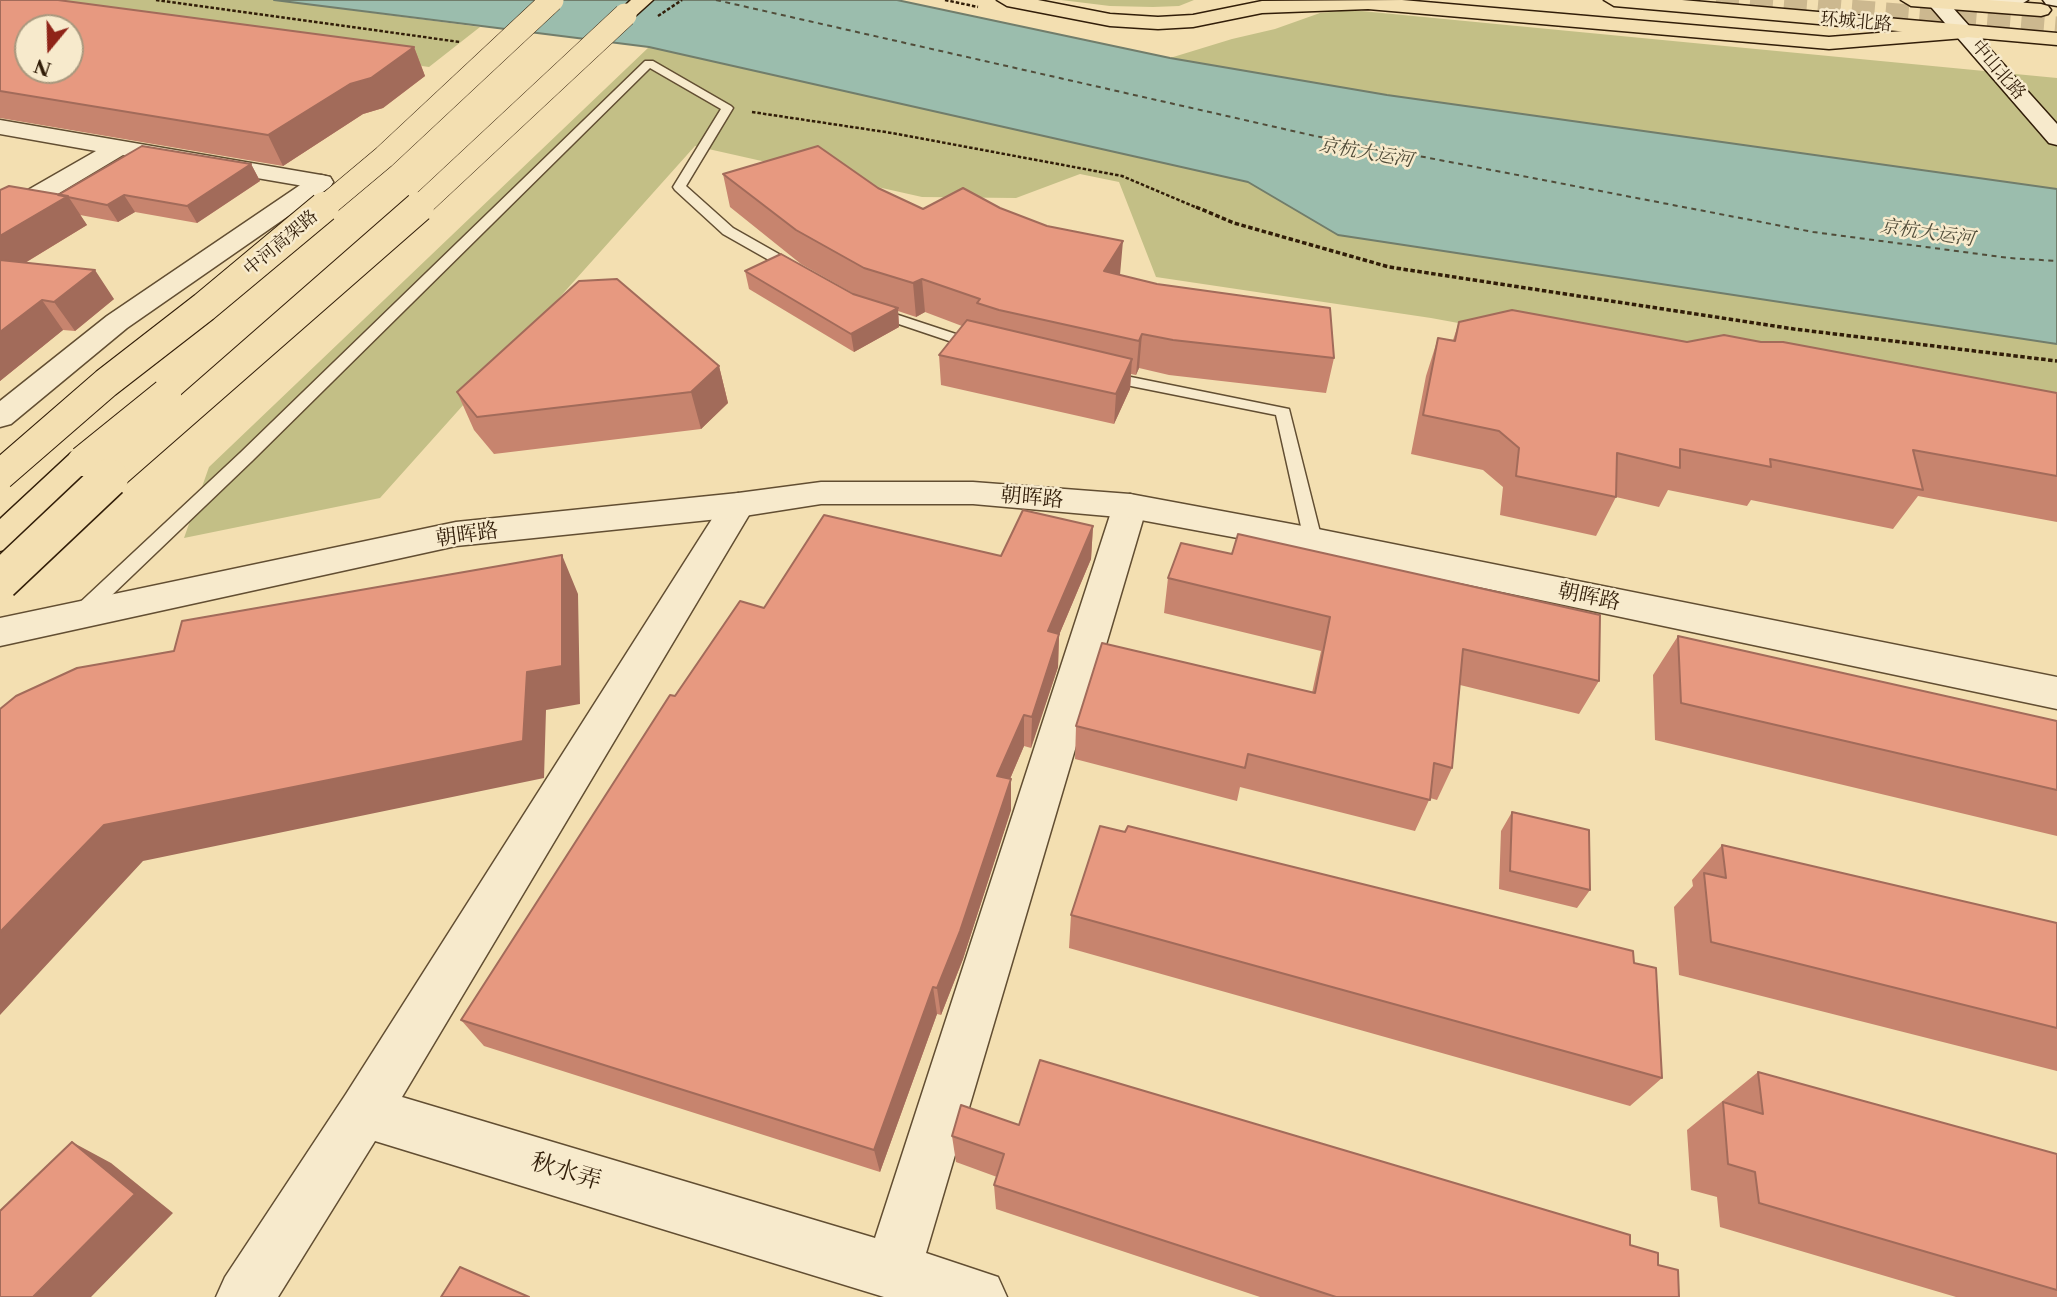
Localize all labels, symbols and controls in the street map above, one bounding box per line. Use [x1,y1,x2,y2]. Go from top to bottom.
street label: 环城北路 [1819,8,1893,36]
north arrow [14,14,84,84]
street label: 中山北路 [1966,36,2030,104]
text: N [31,54,54,81]
water label: 京杭大运河 [1317,134,1415,172]
street label: 中河高架路 [240,206,322,280]
water label: 京杭大运河 [1878,215,1976,251]
street label: 朝晖路 [1000,483,1064,513]
street label: 朝晖路 [434,518,500,552]
street label: 朝晖路 [1556,578,1622,616]
street label: 秋水弄 [527,1148,605,1196]

